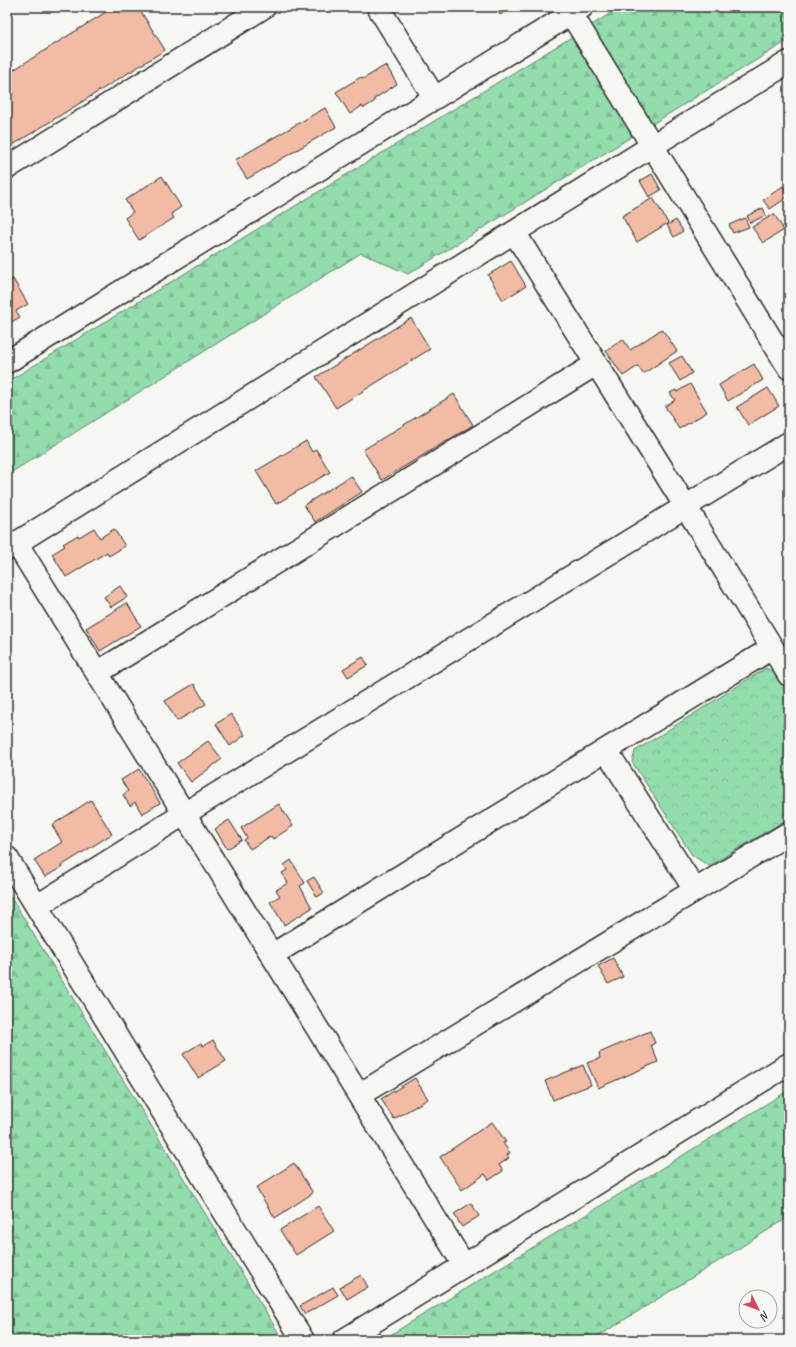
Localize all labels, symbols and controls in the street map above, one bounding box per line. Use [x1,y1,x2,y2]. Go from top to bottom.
north arrow [738,1289,778,1329]
text: N [756,1308,773,1325]

